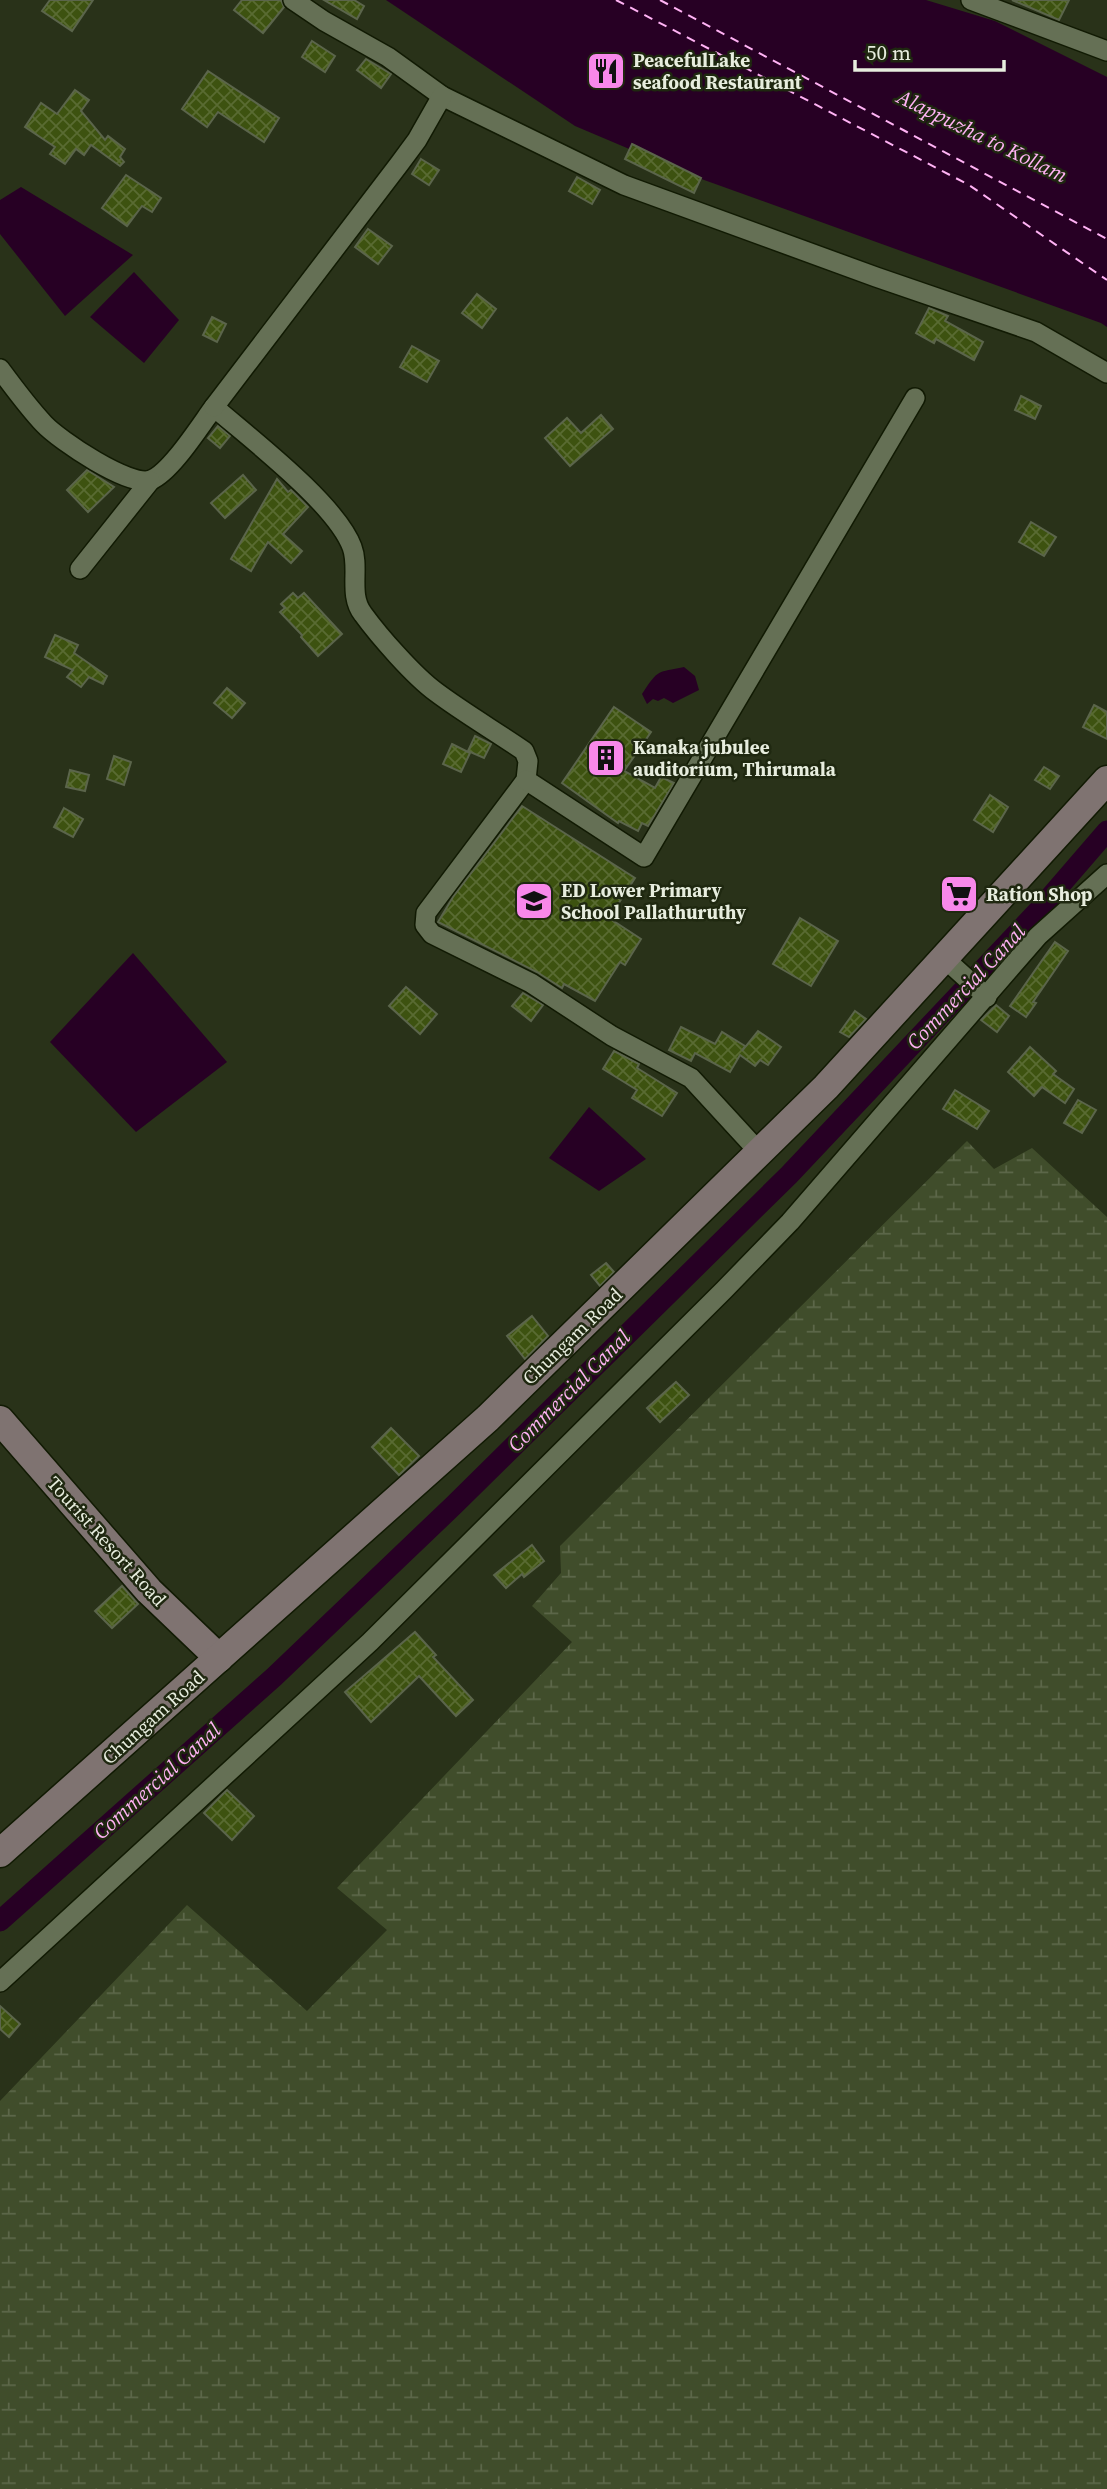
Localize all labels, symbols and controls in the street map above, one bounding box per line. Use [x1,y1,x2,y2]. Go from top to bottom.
scale bar [855,28,1004,72]
text: 50 m [866,38,911,67]
place label: PeacefulLake seafood Restaurant [633,47,802,95]
restaurant icon: PeacefulLake seafood Restaurant [585,50,627,92]
water label: Alappuzha to Kollam [891,81,1072,189]
place label: Kanaka jubulee auditorium, Thirumala [633,734,837,782]
building icon: Kanaka jubulee auditorium, Thirumala [585,737,627,779]
supermarket icon: Ration Shop [938,873,980,915]
place label: ED Lower Primary School Pallathuruthy [561,877,747,925]
school or university icon: ED Lower Primary School Pallathuruthy [513,880,555,922]
place label: Ration Shop [986,881,1093,907]
water label: Commercial Canal [900,917,1032,1056]
street label: Chungam Road [516,1281,628,1390]
water label: Commercial Canal [501,1323,636,1458]
street label: Tourist Resort Road [42,1470,173,1612]
street label: Chungam Road [96,1664,210,1770]
water label: Commercial Canal [87,1715,227,1846]

